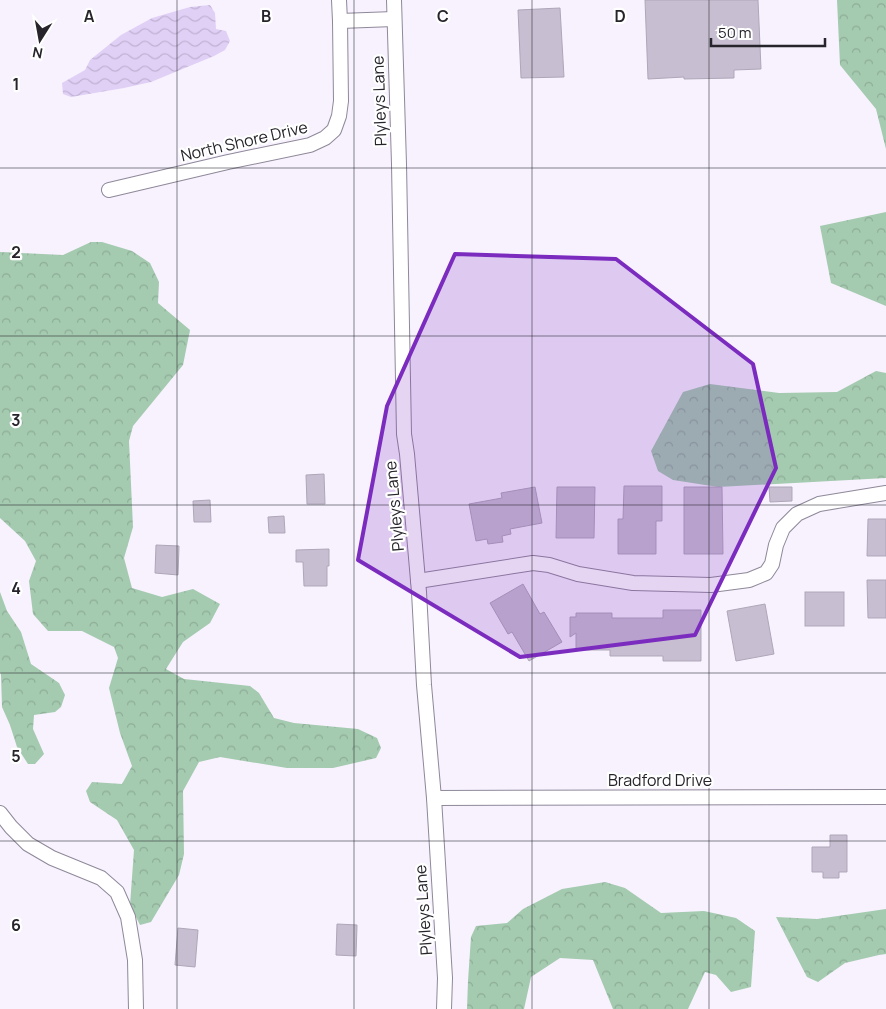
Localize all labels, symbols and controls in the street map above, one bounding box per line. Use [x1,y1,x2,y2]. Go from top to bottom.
text: A [84,5,95,27]
text: B [261,5,271,27]
text: C [437,5,449,27]
text: D [614,5,626,27]
north arrow [15,15,65,65]
scale bar [711,15,825,47]
text: 50 m [718,22,752,43]
text: N [31,43,44,64]
street label: Plyleys Lane [366,55,392,147]
text: 1 [12,73,20,95]
street label: North Shore Drive [178,116,310,166]
text: 2 [11,241,21,263]
text: 3 [11,409,21,431]
street label: Plyleys Lane [379,460,409,552]
text: 4 [11,577,21,599]
text: 5 [11,745,21,767]
street label: Bradford Drive [608,769,712,791]
street label: Plyleys Lane [409,864,437,956]
text: 6 [11,914,21,936]

